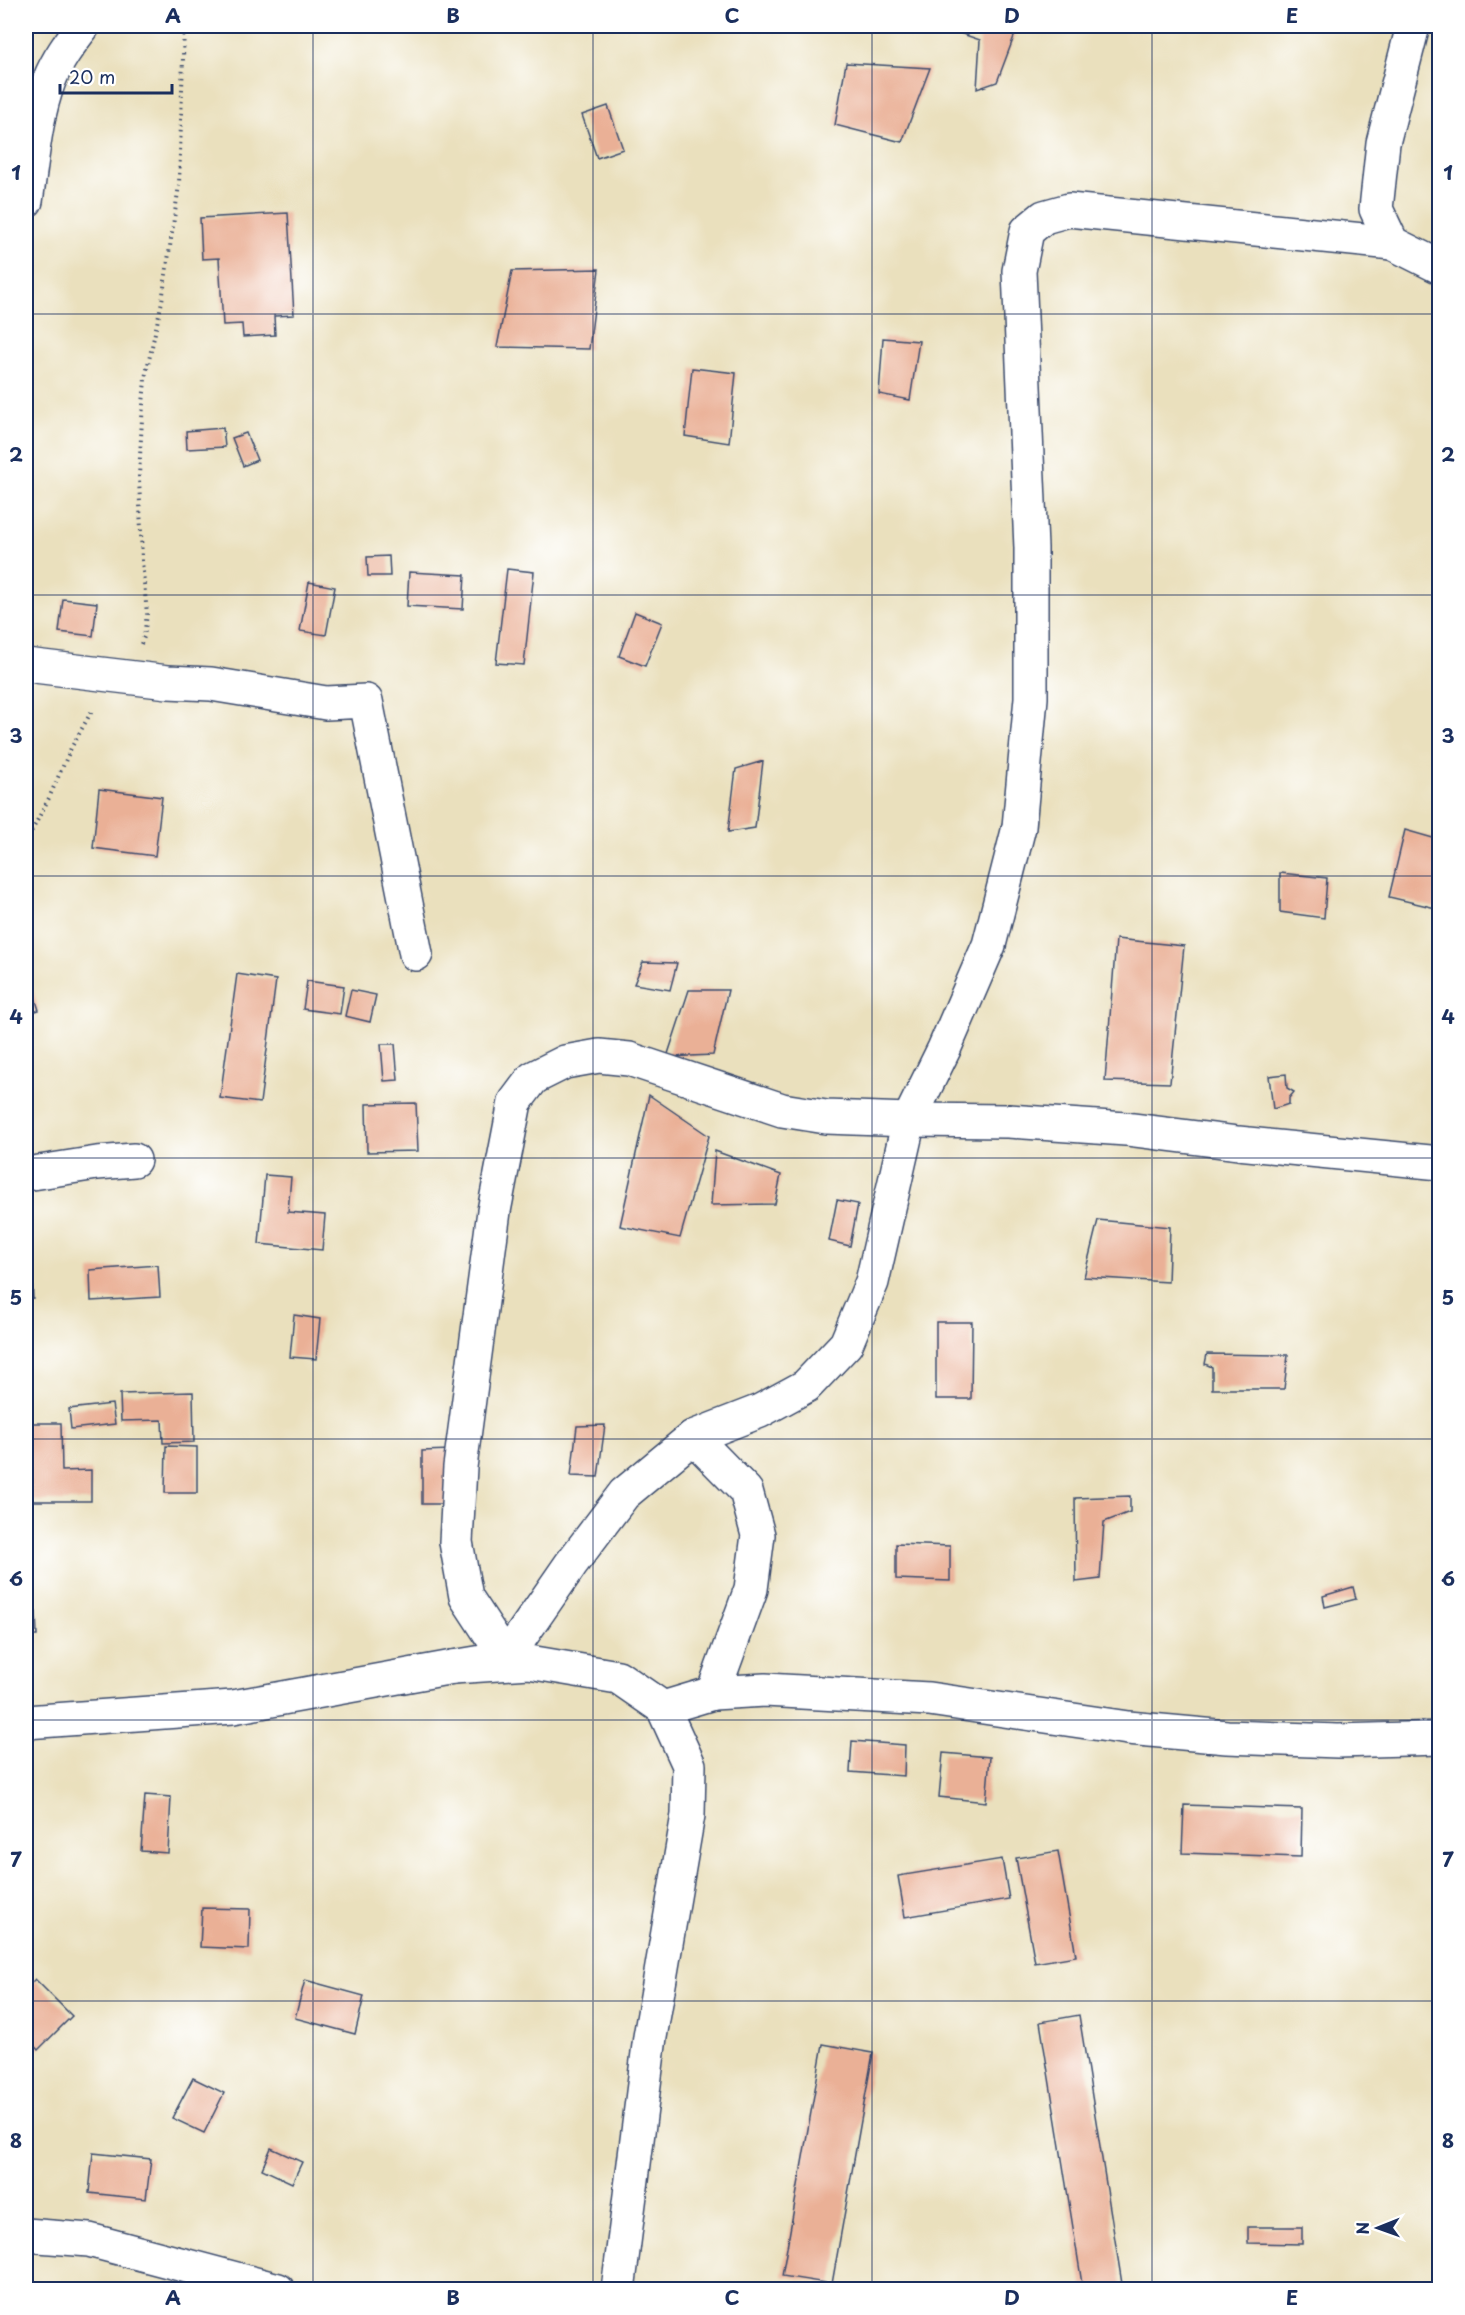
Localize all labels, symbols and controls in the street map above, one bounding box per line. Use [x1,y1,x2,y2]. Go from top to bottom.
text: A [165,0,181,30]
text: B [446,0,460,30]
text: C [724,0,740,30]
text: D [1004,0,1020,30]
text: E [1286,0,1298,30]
scale bar [60,57,172,95]
text: 20 m [69,63,115,90]
text: 1 [11,157,21,187]
text: 1 [1443,157,1453,187]
text: 2 [9,439,23,469]
text: 2 [1441,439,1455,469]
text: 3 [9,720,23,750]
text: 3 [1441,720,1455,750]
text: 4 [9,1001,23,1031]
text: 4 [1441,1001,1455,1031]
text: 5 [10,1282,22,1312]
text: 5 [1442,1282,1454,1312]
text: 6 [9,1563,23,1593]
text: 6 [1441,1563,1455,1593]
text: 7 [10,1844,22,1874]
text: 7 [1442,1844,1454,1874]
text: 8 [10,2125,22,2155]
text: 8 [1442,2125,1454,2155]
north arrow [1348,2198,1408,2258]
text: N [1350,2222,1374,2235]
text: A [165,2282,181,2312]
text: B [446,2282,460,2312]
text: C [724,2282,740,2312]
text: D [1004,2282,1020,2312]
text: E [1286,2282,1298,2312]

